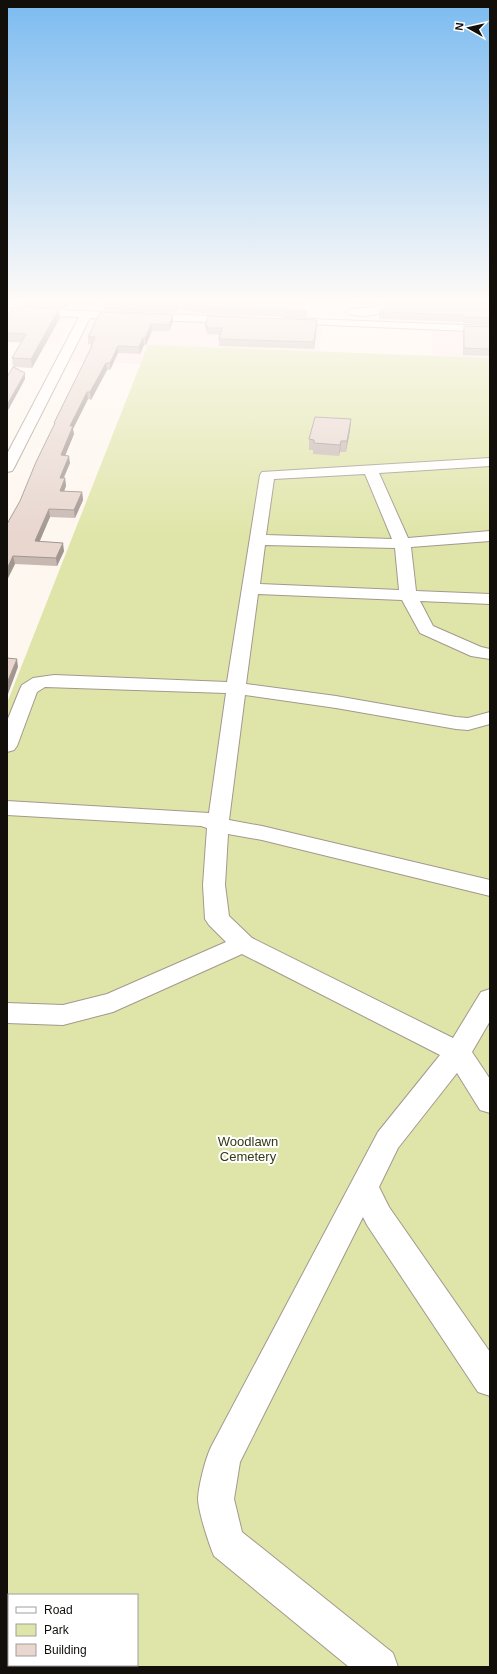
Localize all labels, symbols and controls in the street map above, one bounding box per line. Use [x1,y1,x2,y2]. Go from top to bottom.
north arrow [449,8,489,48]
text: N [453,22,466,31]
park label: Woodlawn Cemetery [218,1134,278,1164]
legend [8,1594,138,1666]
text: Road [44,1603,73,1617]
text: Park [44,1623,70,1637]
text: Building [44,1643,87,1657]

